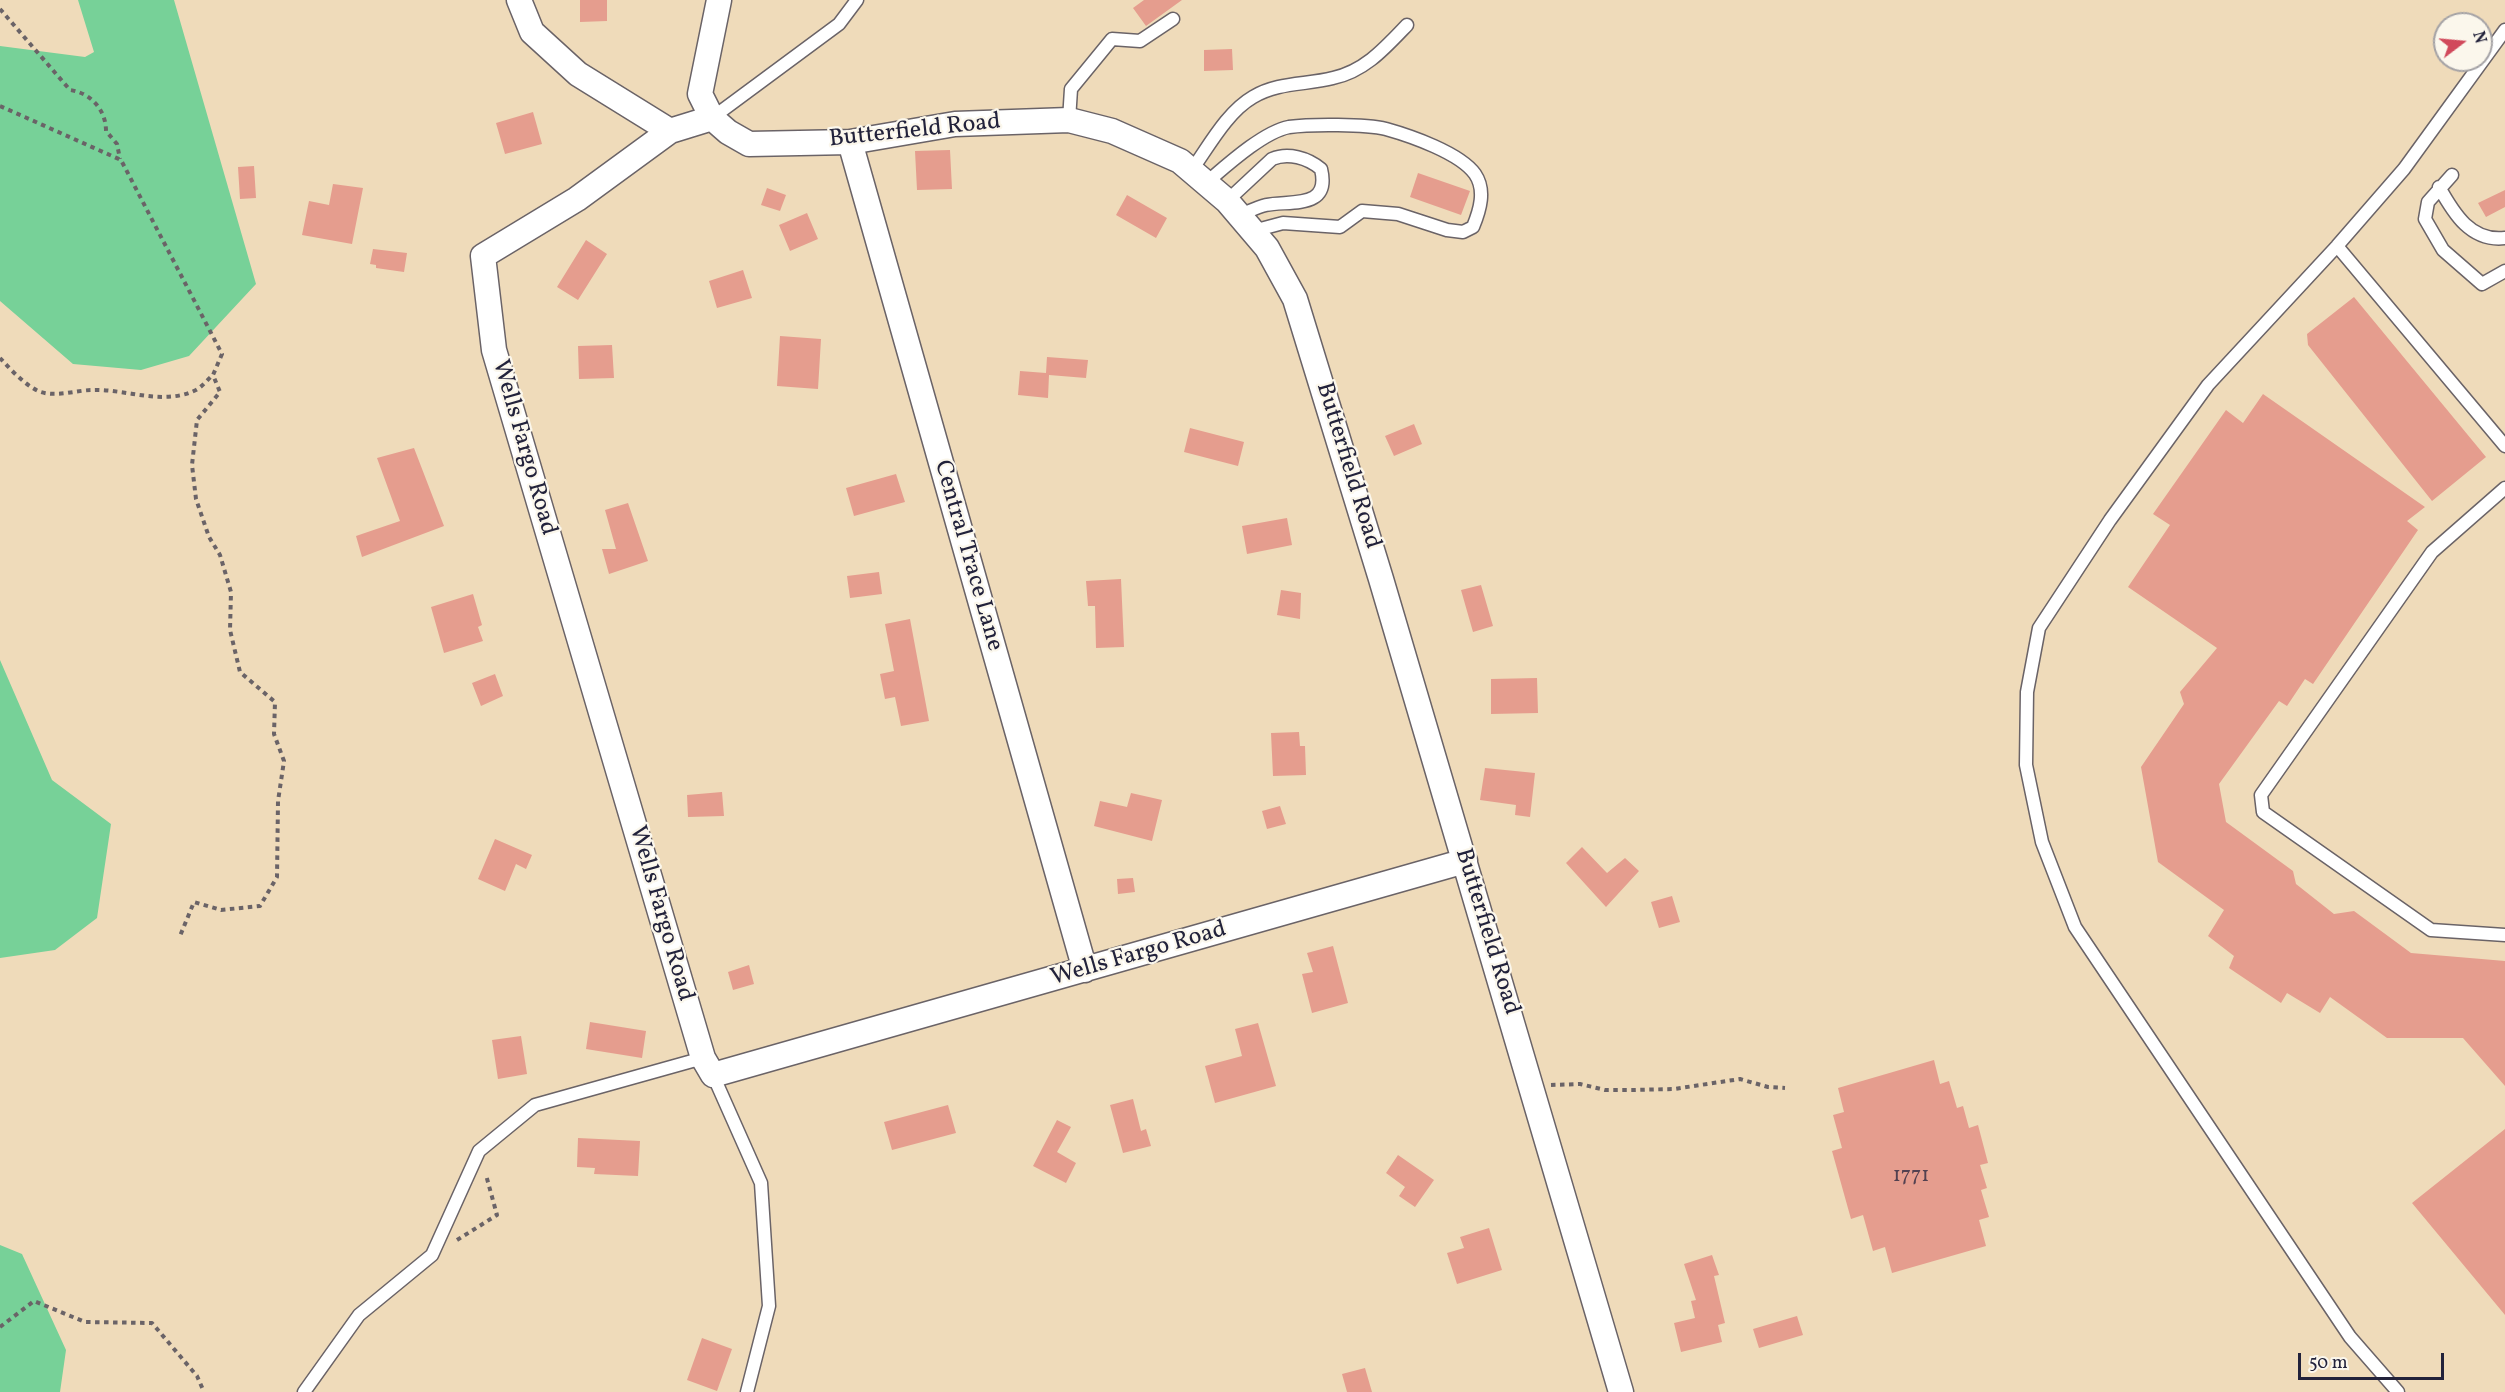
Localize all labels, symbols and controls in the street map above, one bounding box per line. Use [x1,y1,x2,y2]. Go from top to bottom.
north arrow [2433,12,2493,72]
text: N [2466,29,2491,46]
street label: Butterfield Road [828,109,1002,155]
street label: Wells Fargo Road [484,357,562,539]
street label: Butterfield Road [1308,379,1386,553]
street label: Central Trace Lane [926,457,1008,655]
street label: Wells Fargo Road [621,823,699,1005]
street label: Butterfield Road [1447,845,1525,1019]
street label: Wells Fargo Road [1048,916,1230,994]
house number: 1771 [1893,1164,1929,1190]
scale bar [2301,1341,2446,1379]
text: 50 m [2309,1351,2348,1376]

